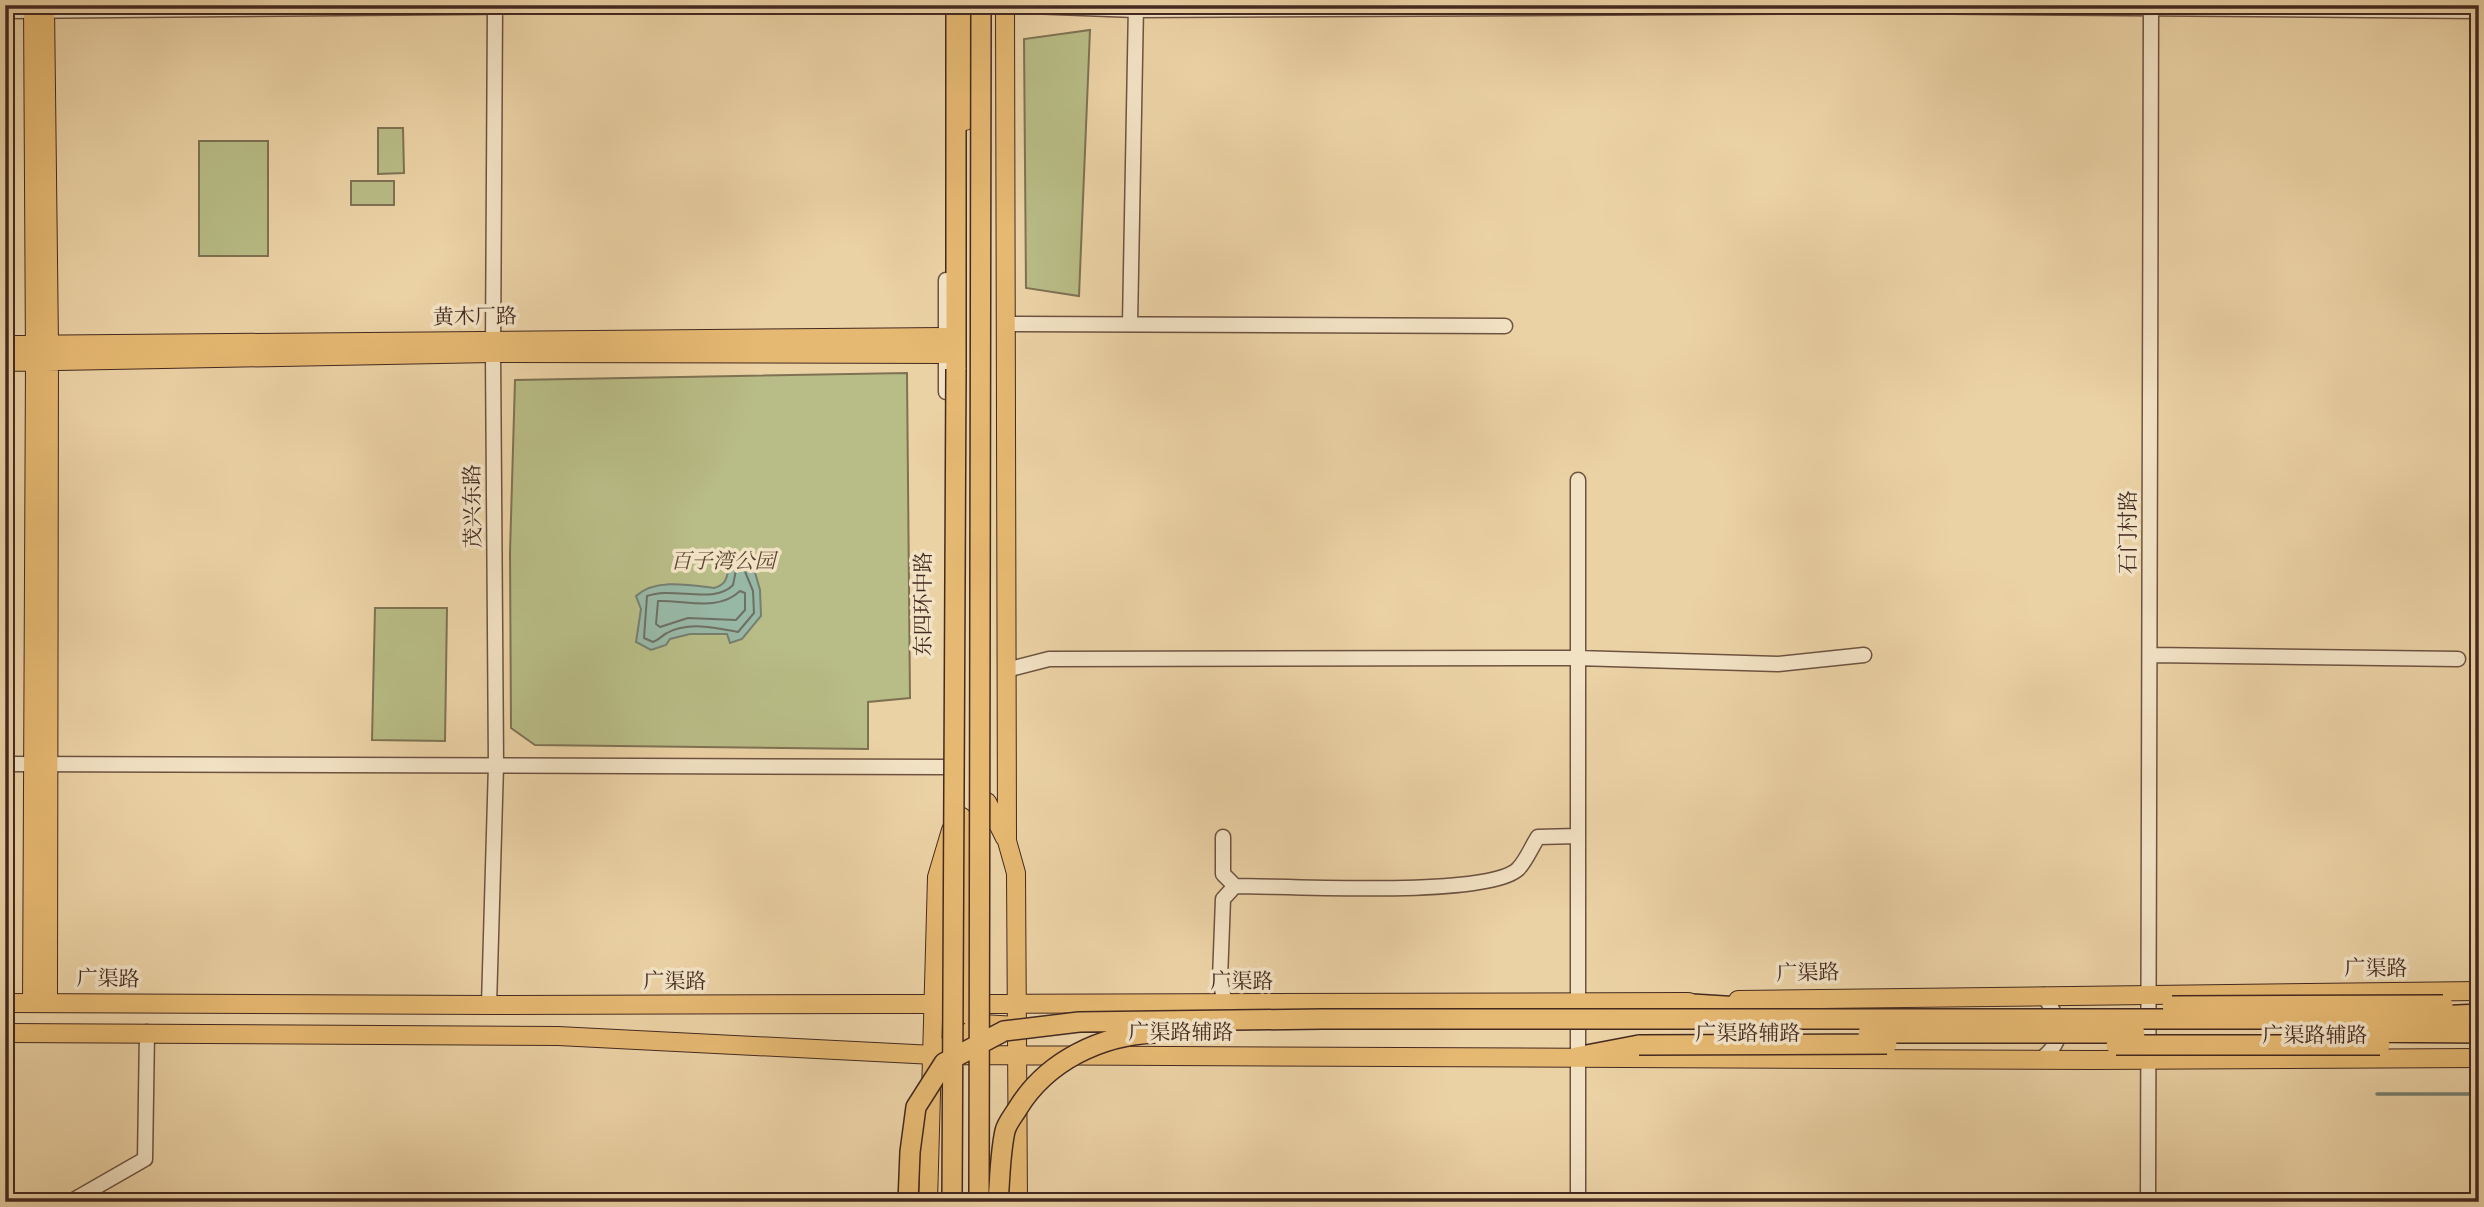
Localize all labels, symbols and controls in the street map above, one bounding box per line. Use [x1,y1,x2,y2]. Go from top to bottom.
street label: 黄木厂路 [433,305,517,329]
street label: 茂兴东路 [461,464,485,548]
street label: 石门村路 [2117,490,2140,574]
park label: 百子湾公园 [671,550,778,573]
street label: 东四环中路 [912,552,935,657]
street label: 广渠路 [2345,957,2408,980]
street label: 广渠路 [1776,961,1840,985]
street label: 广渠路 [76,967,140,991]
street label: 广渠路 [644,970,707,993]
street label: 广渠路 [1211,970,1274,993]
street label: 广渠路辅路 [1129,1021,1234,1044]
street label: 广渠路辅路 [1696,1022,1801,1045]
street label: 广渠路辅路 [2263,1024,2368,1047]

